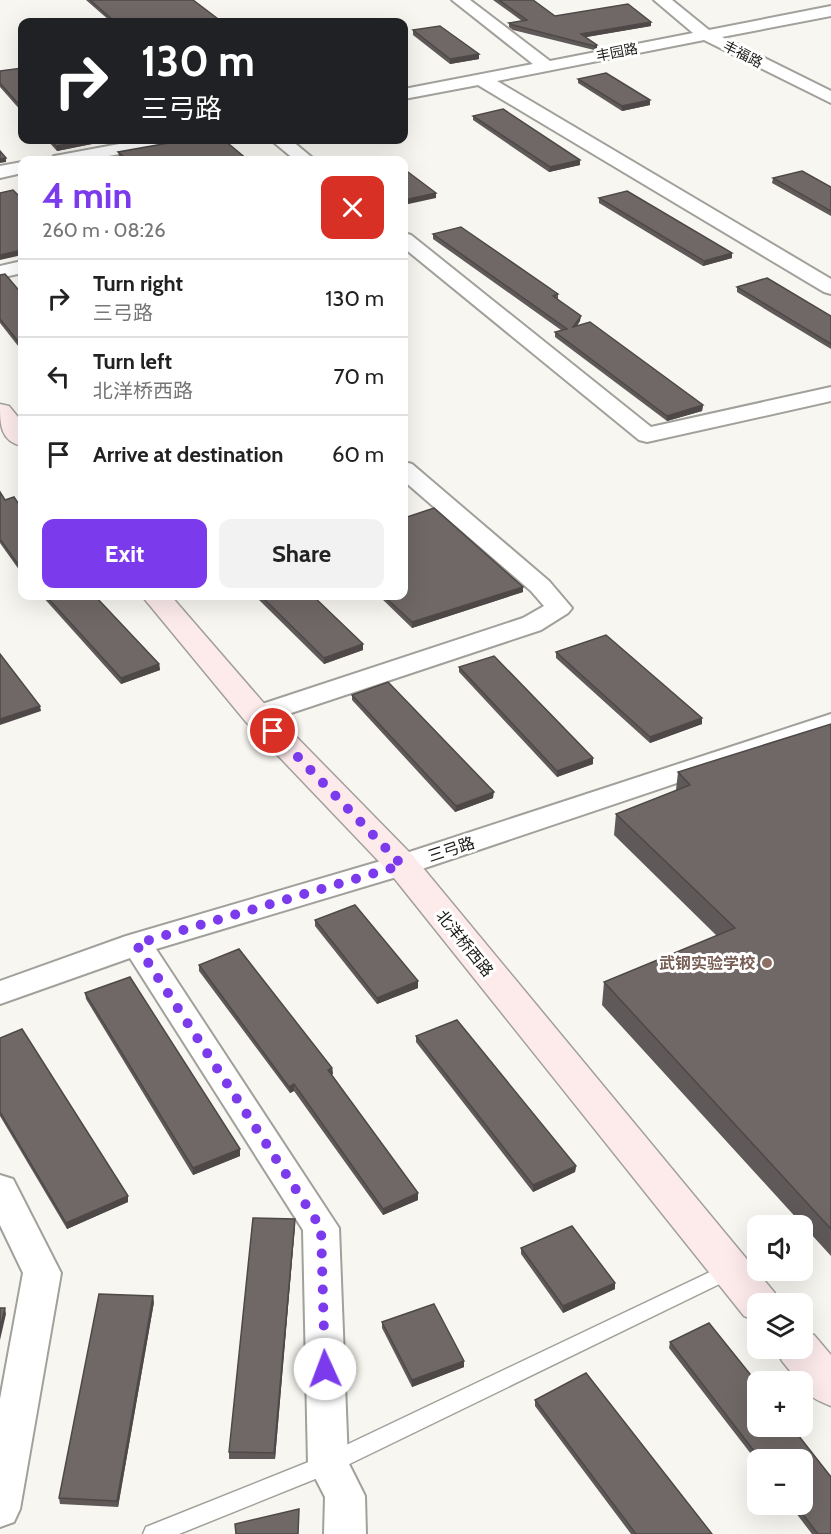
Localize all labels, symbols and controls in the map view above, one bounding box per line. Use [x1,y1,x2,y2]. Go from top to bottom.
text: 130 m [141,35,255,87]
street label: 丰福路 [720,36,766,72]
street label: 丰园路 [595,39,639,65]
icon: right [42,42,120,120]
text: 三弓路 [141,92,222,125]
text: 4 min [42,173,132,217]
button: close [321,176,384,239]
text: 260 m · 08:26 [42,218,166,242]
text: Turn right [93,270,183,297]
icon: right [42,282,75,315]
text: 130 m [325,285,384,312]
text: 三弓路 [93,301,153,325]
text: Turn left [93,348,172,375]
icon: left [42,360,75,393]
text: 70 m [334,363,384,390]
text: 北洋桥西路 [93,379,193,403]
icon: arrive [42,438,75,471]
text: Arrive at destination [93,441,283,468]
text: 60 m [332,441,384,468]
button: Exit [42,519,207,588]
button: Share [219,519,384,588]
pin [247,705,298,756]
icon: arrive [256,714,289,747]
street label: 三弓路 [425,833,477,866]
street label: 北洋桥西路 [432,906,497,980]
place label: 武钢实验学校 [659,954,756,973]
marker: 武钢实验学校 [760,956,774,970]
map controls [747,1215,813,1515]
button: sound [747,1215,813,1281]
button: layers [747,1293,813,1359]
position arrow [293,1337,357,1401]
button: + [747,1371,813,1437]
button: − [747,1449,813,1515]

